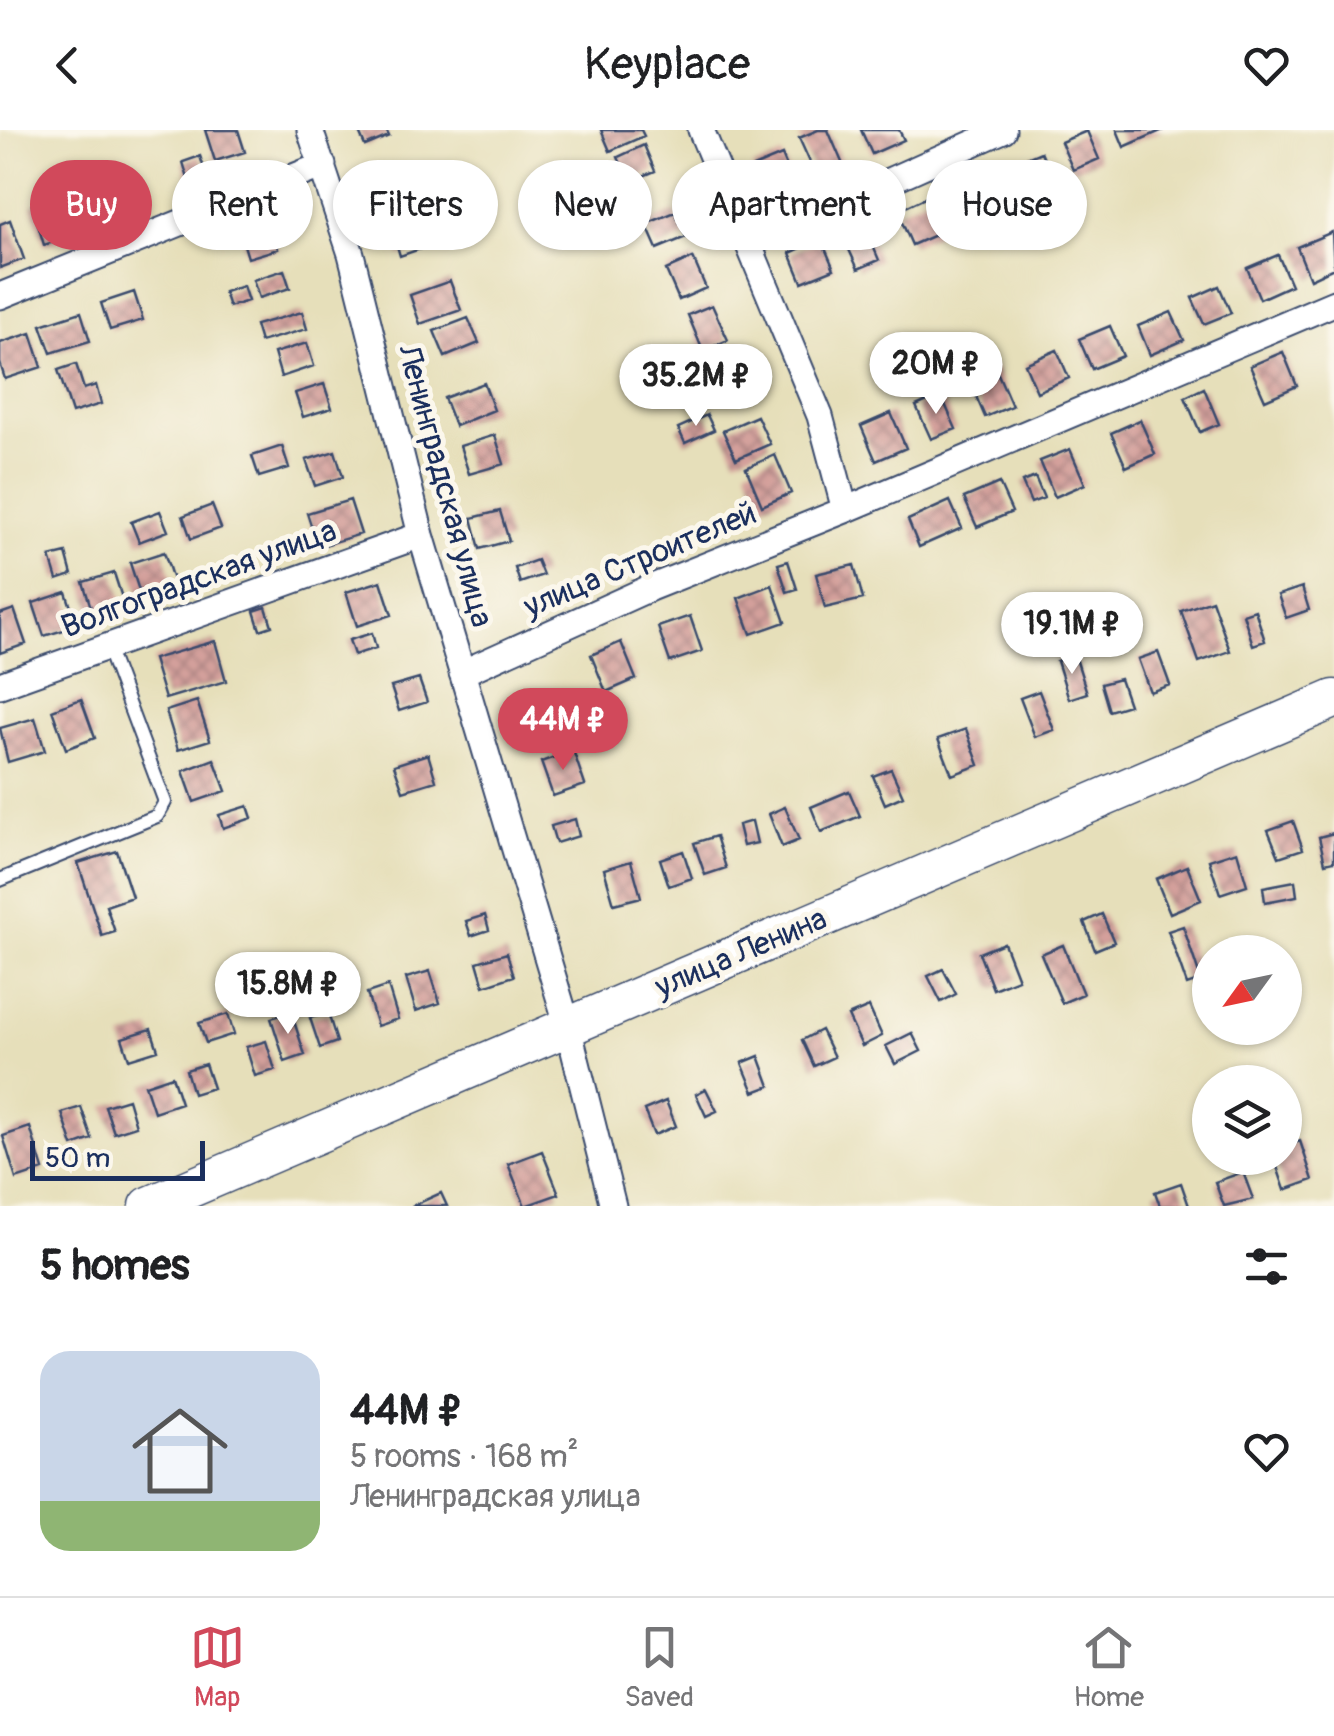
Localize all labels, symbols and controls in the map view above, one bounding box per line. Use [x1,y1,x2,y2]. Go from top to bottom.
text: Keyplace [584,37,750,93]
icon: back [40,38,95,93]
icon: heart [1239,38,1294,93]
chip: Buy [30,160,152,250]
chip: Rent [172,160,313,250]
chip: Filters [333,160,498,250]
chip: New [518,160,652,250]
chip: Apartment [672,160,906,250]
chip: House [926,160,1087,250]
pin: 20M ₽ [866,332,1006,417]
street label: Ленинградская улица [388,340,502,632]
pin: 35.2M ₽ [604,344,788,429]
text: 20M ₽ [892,344,980,384]
text: 35.2M ₽ [641,356,751,396]
street label: улица Строителей [517,493,762,627]
street label: Волгоградская улица [56,511,342,647]
pin: 19.1M ₽ [980,592,1164,677]
text: 19.1M ₽ [1023,604,1121,644]
pin: 44M ₽ [493,688,633,773]
text: 44M ₽ [520,700,606,740]
street label: улица Ленина [648,899,833,1007]
north arrow [1192,935,1302,1045]
map controls [1192,935,1302,1175]
pin: 15.8M ₽ [196,952,380,1037]
text: 15.8M ₽ [237,964,339,1004]
button: layers [1192,1065,1302,1175]
scale bar [30,1136,205,1180]
text: 50 m [45,1141,110,1176]
icon: filters [1239,1239,1294,1294]
text: 5 homes [40,1240,190,1292]
text: 44M ₽ [350,1385,463,1437]
icon: home [120,1391,240,1511]
icon: heart [1239,1424,1294,1479]
text: 5 rooms · 168 m² [350,1437,579,1477]
text: Ленинградская улица [350,1477,641,1517]
tab: Map [190,1620,245,1715]
tab: Saved [624,1620,694,1715]
tab: Home [1074,1620,1144,1715]

